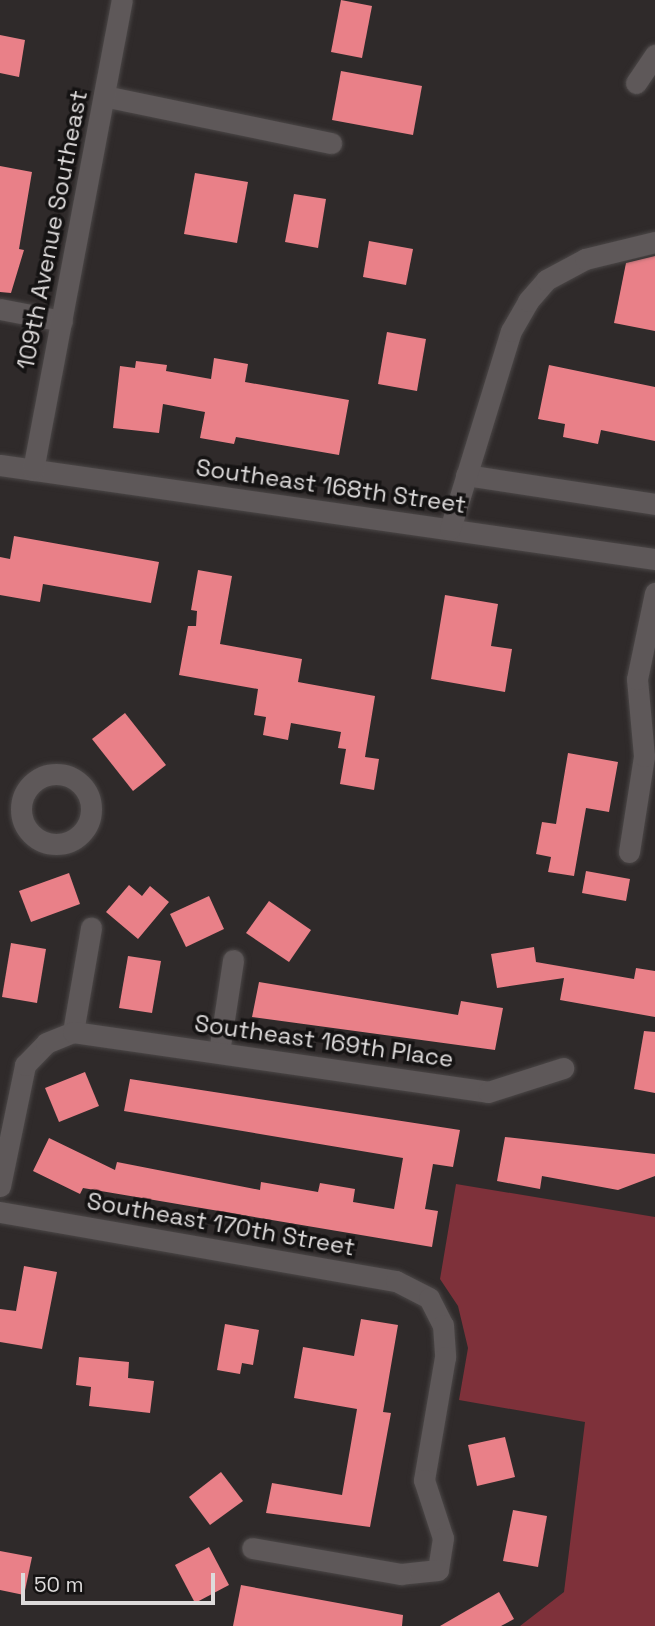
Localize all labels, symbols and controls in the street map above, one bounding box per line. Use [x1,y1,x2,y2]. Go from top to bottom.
street label: 109th Avenue Southeast [11,88,93,372]
street label: Southeast 168th Street [194,453,468,519]
street label: Southeast 169th Place [193,1009,455,1073]
street label: Southeast 170th Street [85,1186,357,1262]
scale bar [24,1560,219,1604]
text: 50 m [34,1571,84,1598]

